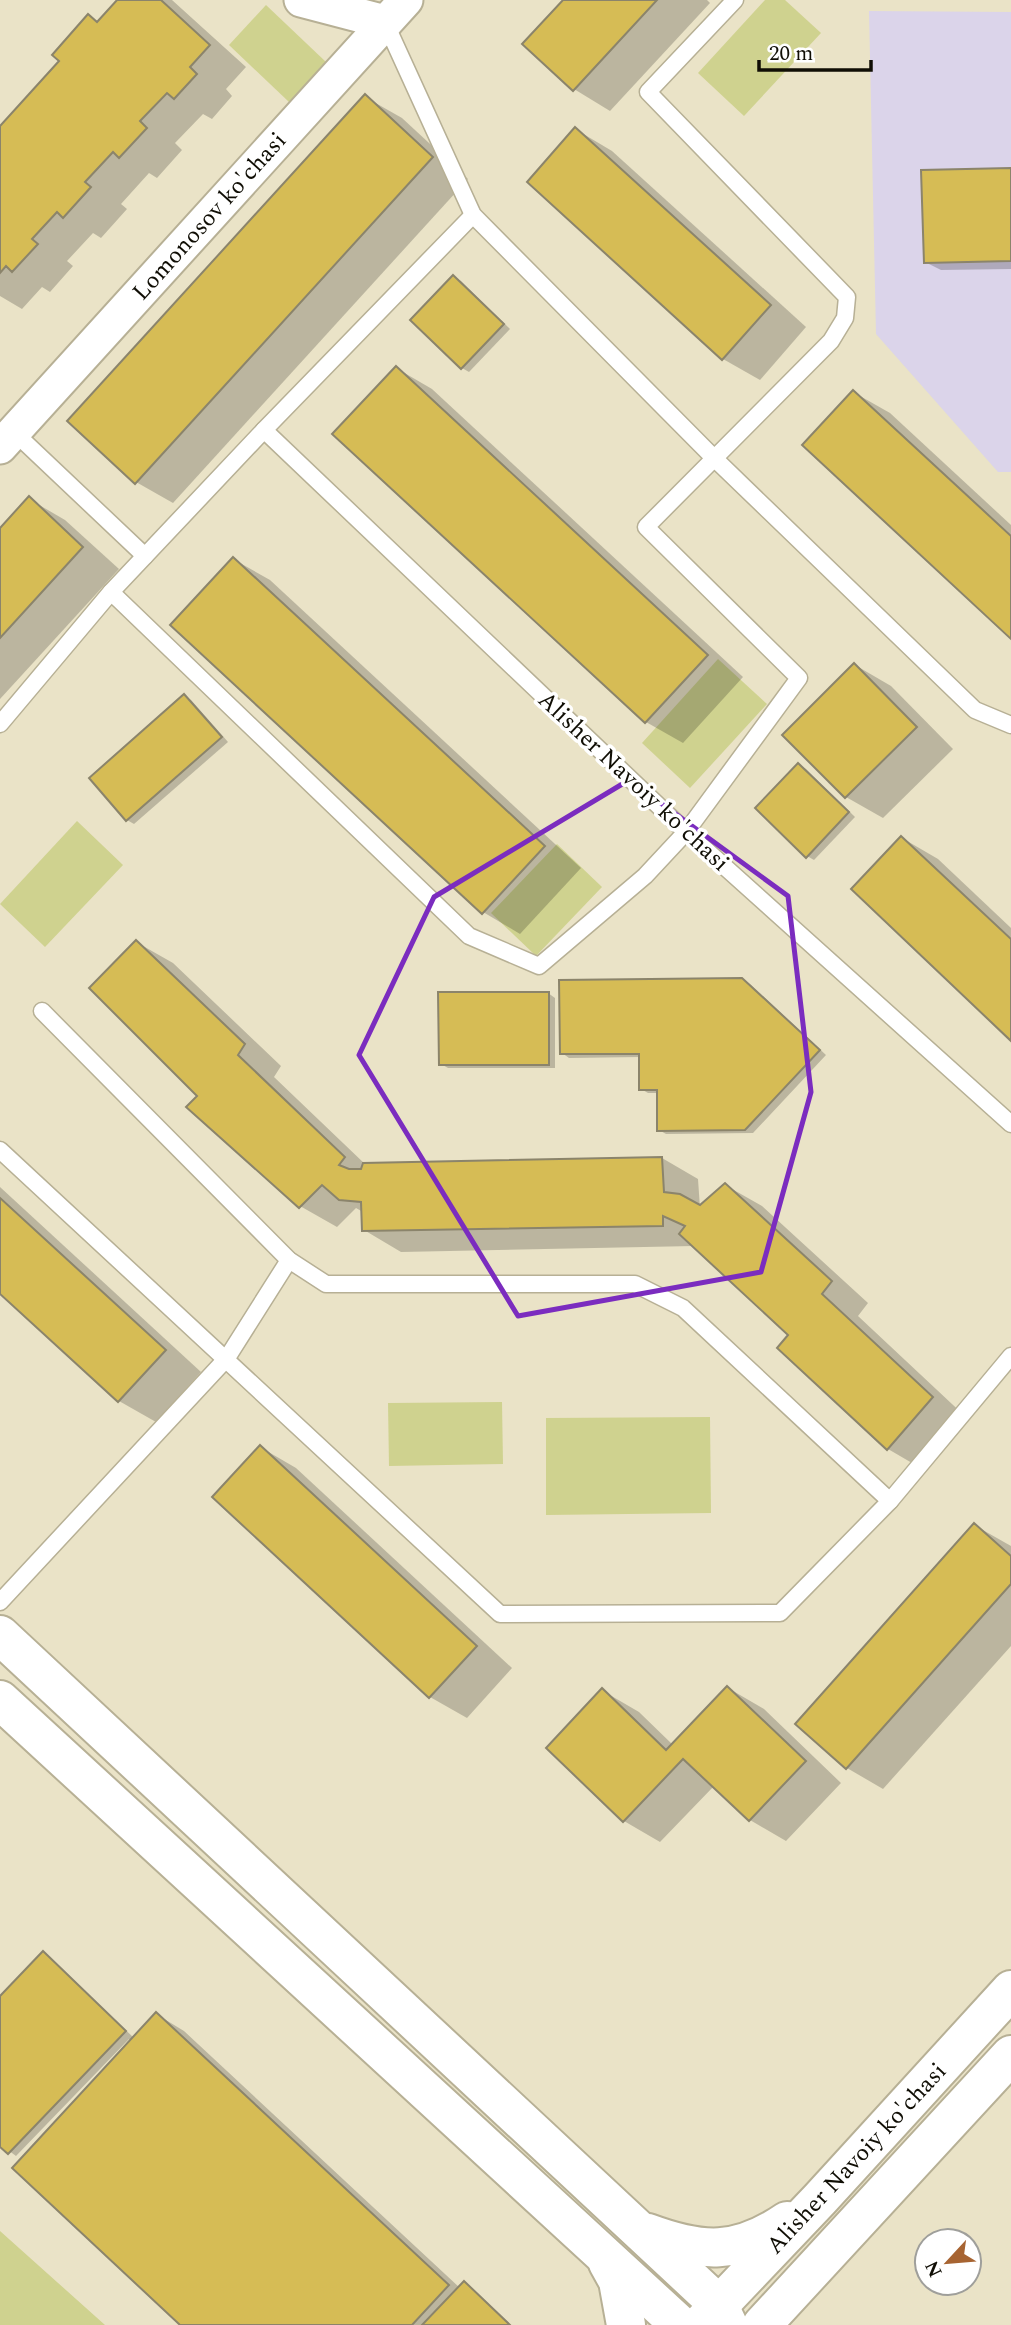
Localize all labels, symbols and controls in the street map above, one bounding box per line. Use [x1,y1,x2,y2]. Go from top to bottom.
scale bar [759,28,871,72]
text: 20 m [769,38,813,70]
street label: Lomonosov ko'chasi [124,124,296,309]
street label: Alisher Navoiy ko'chasi [529,683,737,880]
street label: Alisher Navoiy ko'chasi [758,2055,955,2263]
north arrow [913,2227,983,2297]
text: N [918,2255,951,2282]

